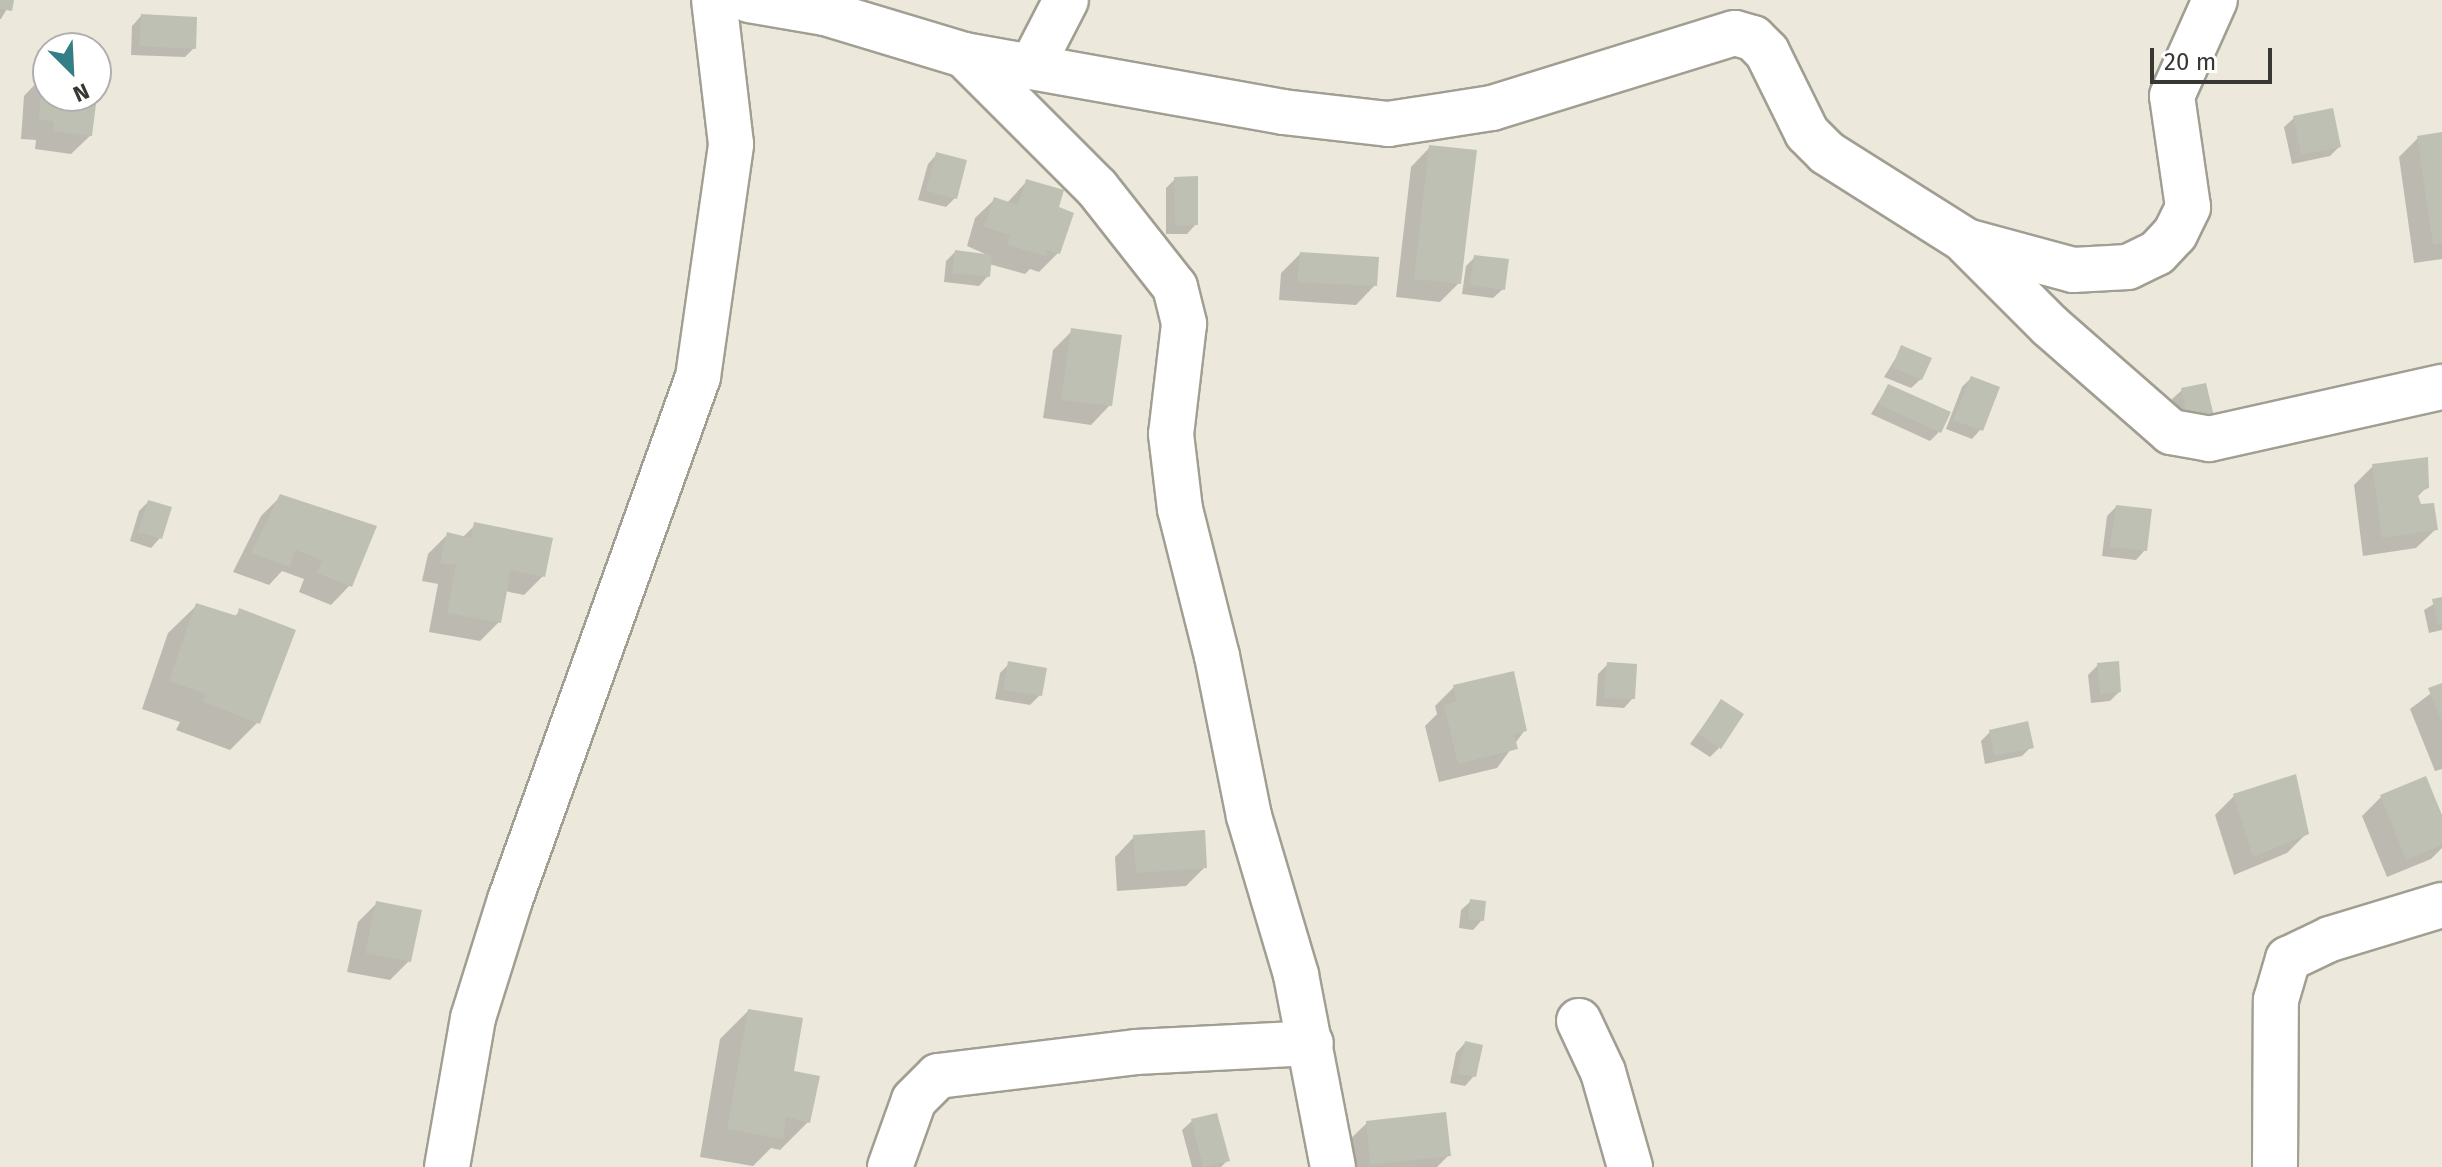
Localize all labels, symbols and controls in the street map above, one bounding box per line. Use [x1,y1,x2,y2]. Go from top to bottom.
north arrow [32,32,112,112]
scale bar [2154,32,2276,82]
text: 20 m [2164,48,2216,76]
text: N [69,77,93,108]

